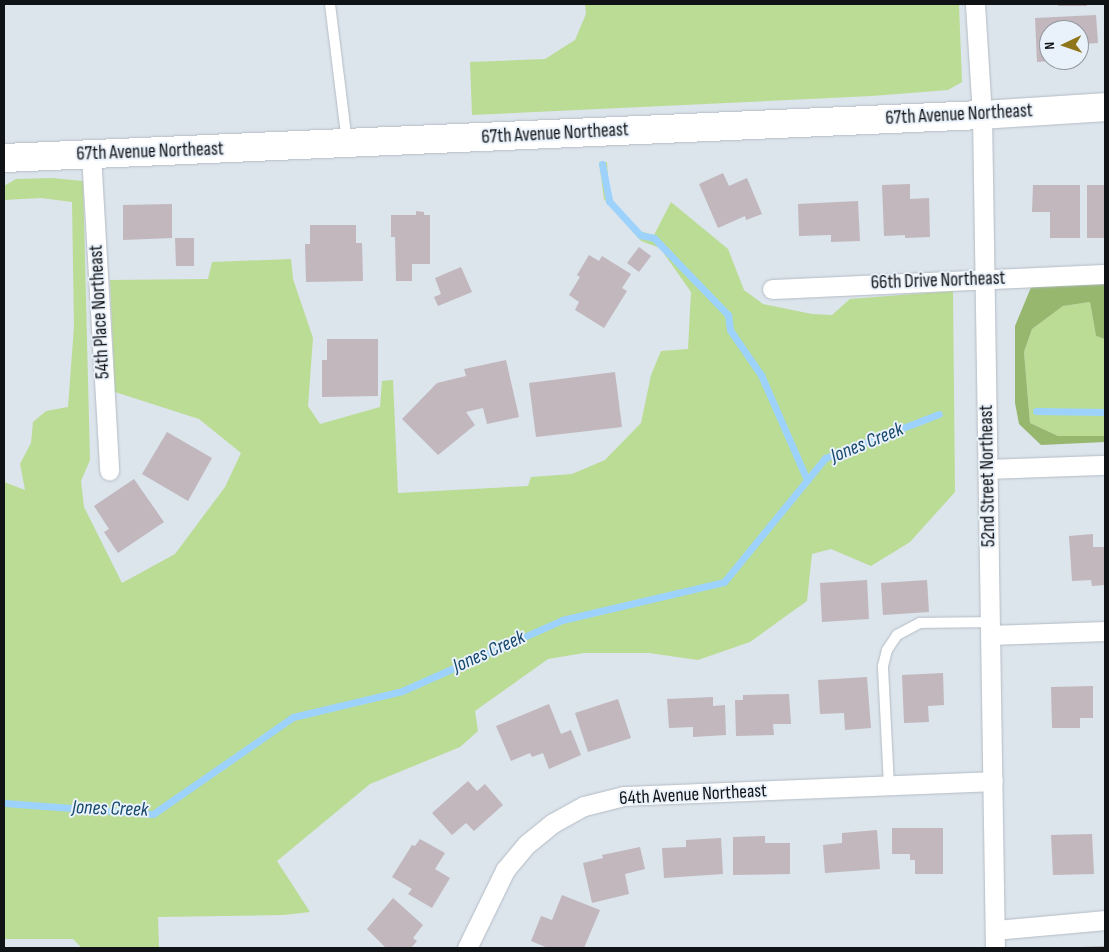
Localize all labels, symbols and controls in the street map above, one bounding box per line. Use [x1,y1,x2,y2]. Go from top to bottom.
north arrow [1039,20,1089,70]
text: N [1041,42,1058,50]
street label: 67th Avenue Northeast [885,100,1033,130]
street label: 67th Avenue Northeast [481,119,629,149]
street label: 67th Avenue Northeast [76,138,224,166]
street label: 54th Place Northeast [85,244,115,380]
street label: 66th Drive Northeast [870,267,1006,295]
street label: 52nd Street Northeast [975,405,1001,547]
water label: Jones Creek [827,418,907,468]
water label: Jones Creek [449,626,529,678]
street label: 64th Avenue Northeast [619,780,767,810]
water label: Jones Creek [71,796,149,822]

